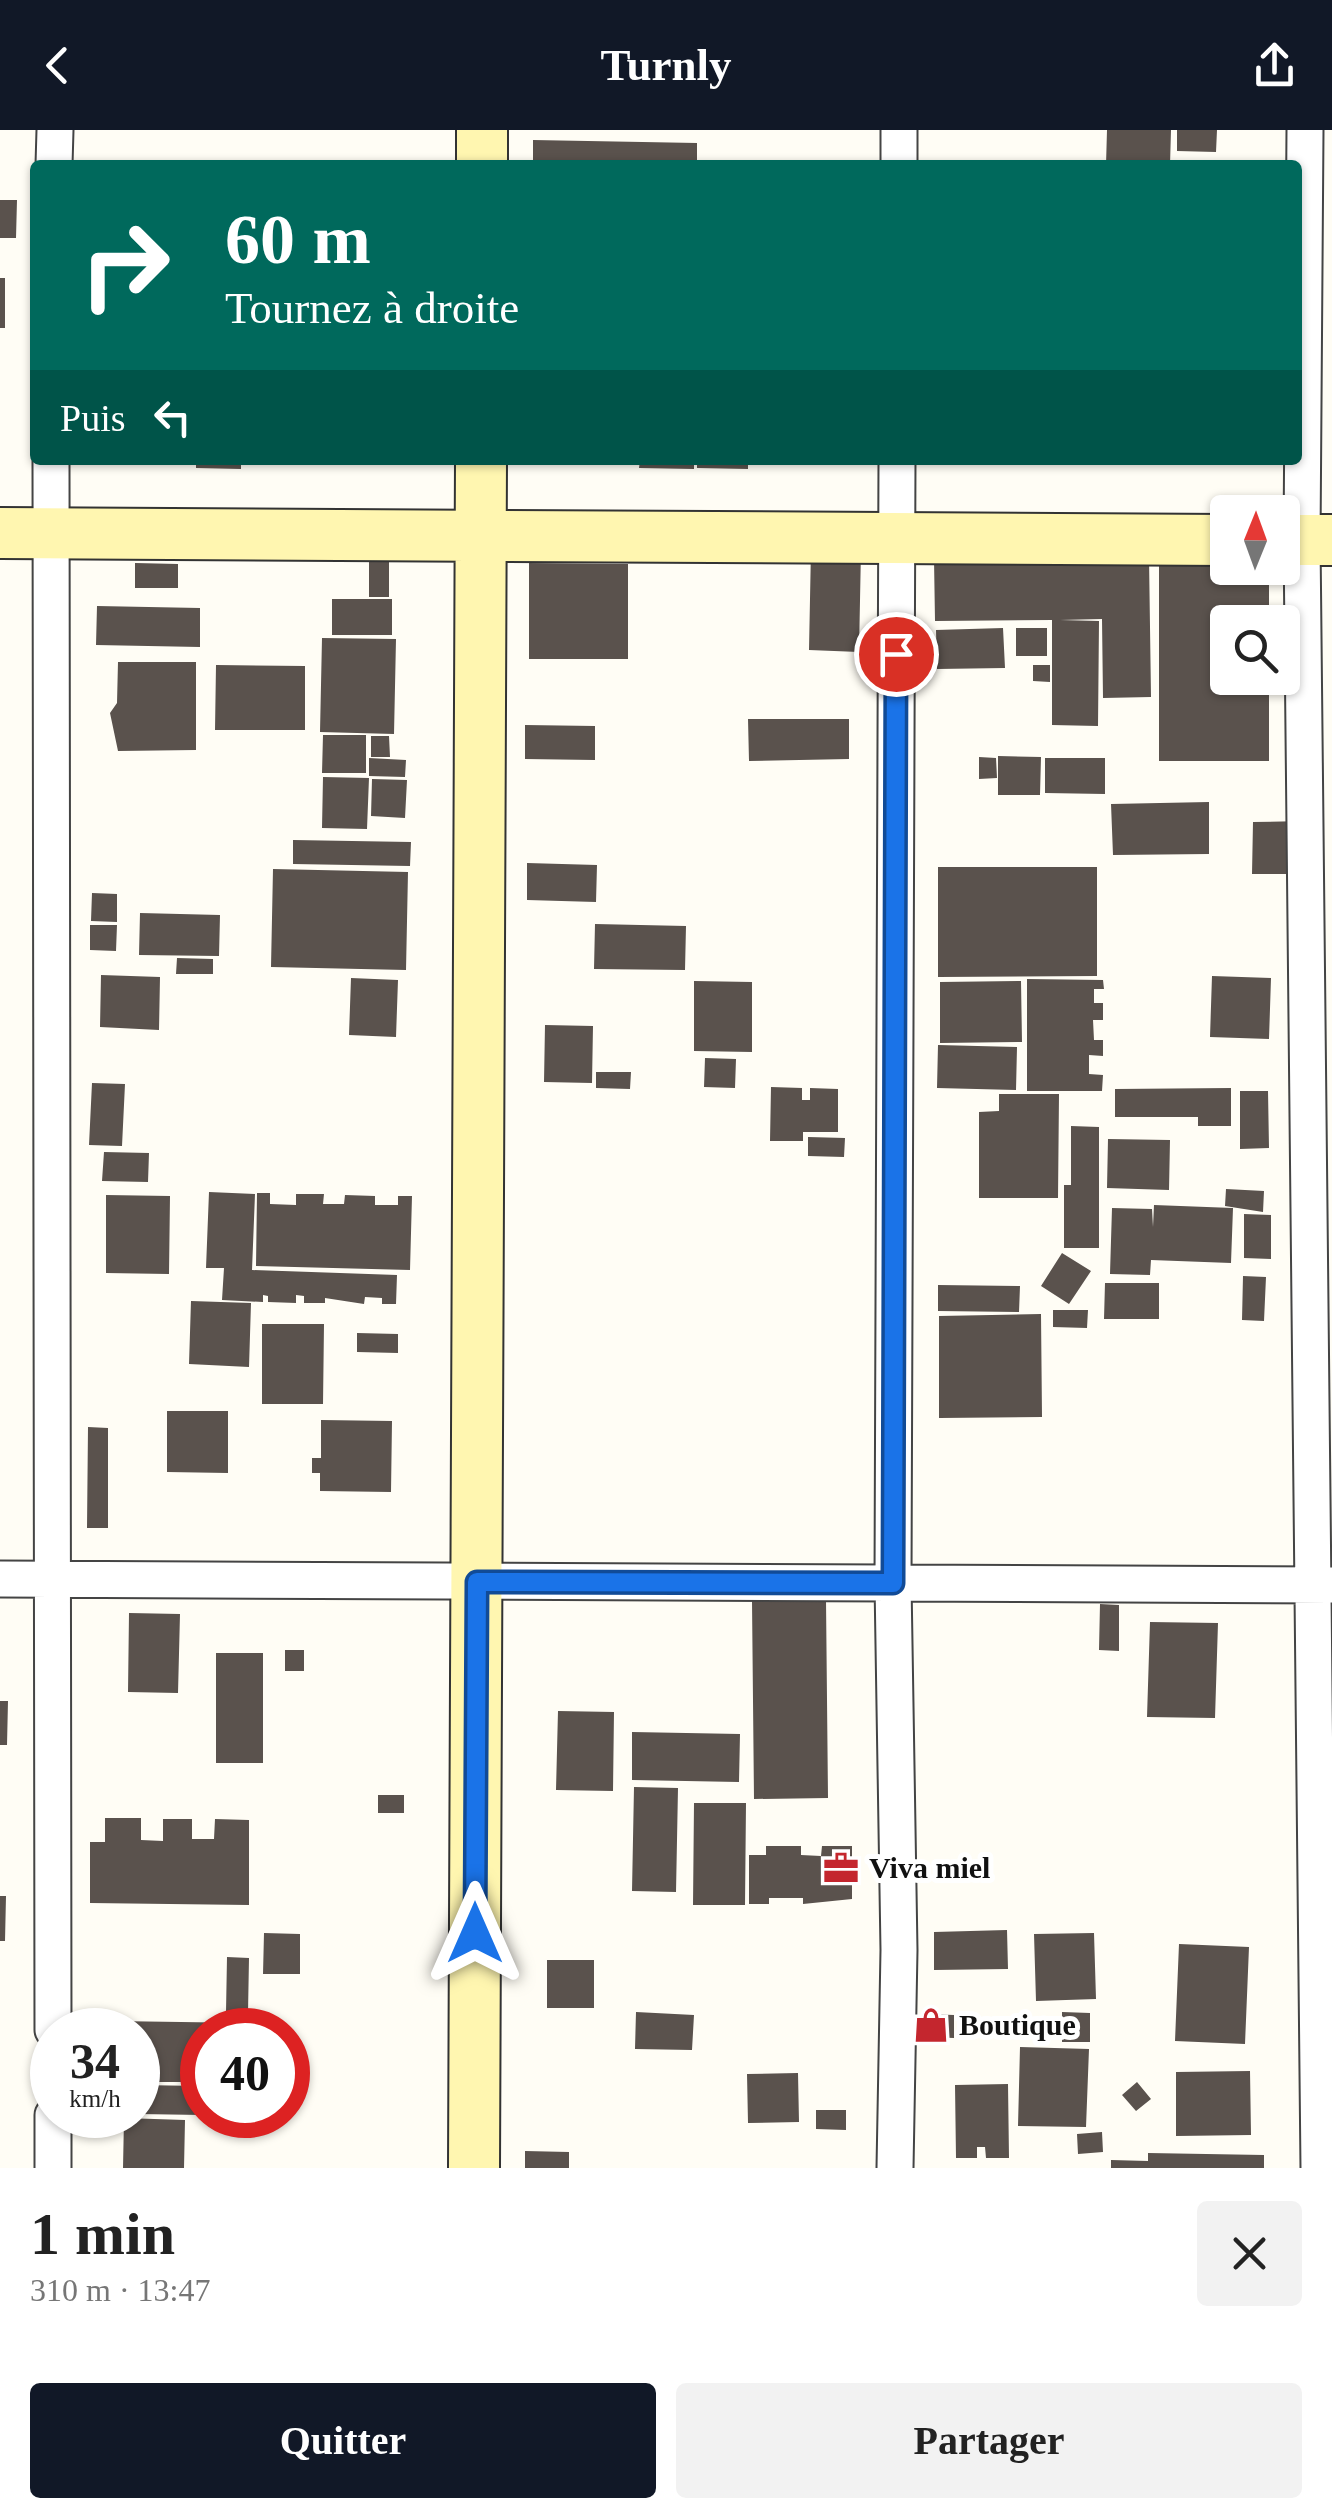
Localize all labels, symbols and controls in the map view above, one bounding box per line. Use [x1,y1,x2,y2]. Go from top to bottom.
icon: back [30,38,85,93]
icon: share [1247,38,1302,93]
text: Turnly [601,40,731,90]
icon: right [60,200,190,330]
text: 60 m [225,201,371,278]
text: Tournez à droite [225,283,519,333]
icon: left [145,390,200,445]
text: Puis [60,397,125,439]
north arrow [1210,495,1300,585]
map controls [1210,495,1300,695]
button: search [1210,605,1300,695]
pin [854,612,939,697]
icon: arrive [869,627,924,682]
office icon: Viva miel [822,1849,860,1887]
place label: Viva miel [869,1851,990,1884]
position arrow [423,1881,527,1985]
shop icon: Boutique [912,2006,950,2044]
speed limit sign: 40 [180,2008,310,2138]
place label: Boutique [959,2008,1076,2041]
text: 34 [70,2033,120,2089]
text: km/h [69,2085,121,2112]
text: 1 min [30,2201,175,2267]
button: close [1197,2201,1302,2306]
text: 310 m · 13:47 [30,2272,210,2308]
button: Quitter [30,2383,656,2498]
button: Partager [676,2383,1302,2498]

